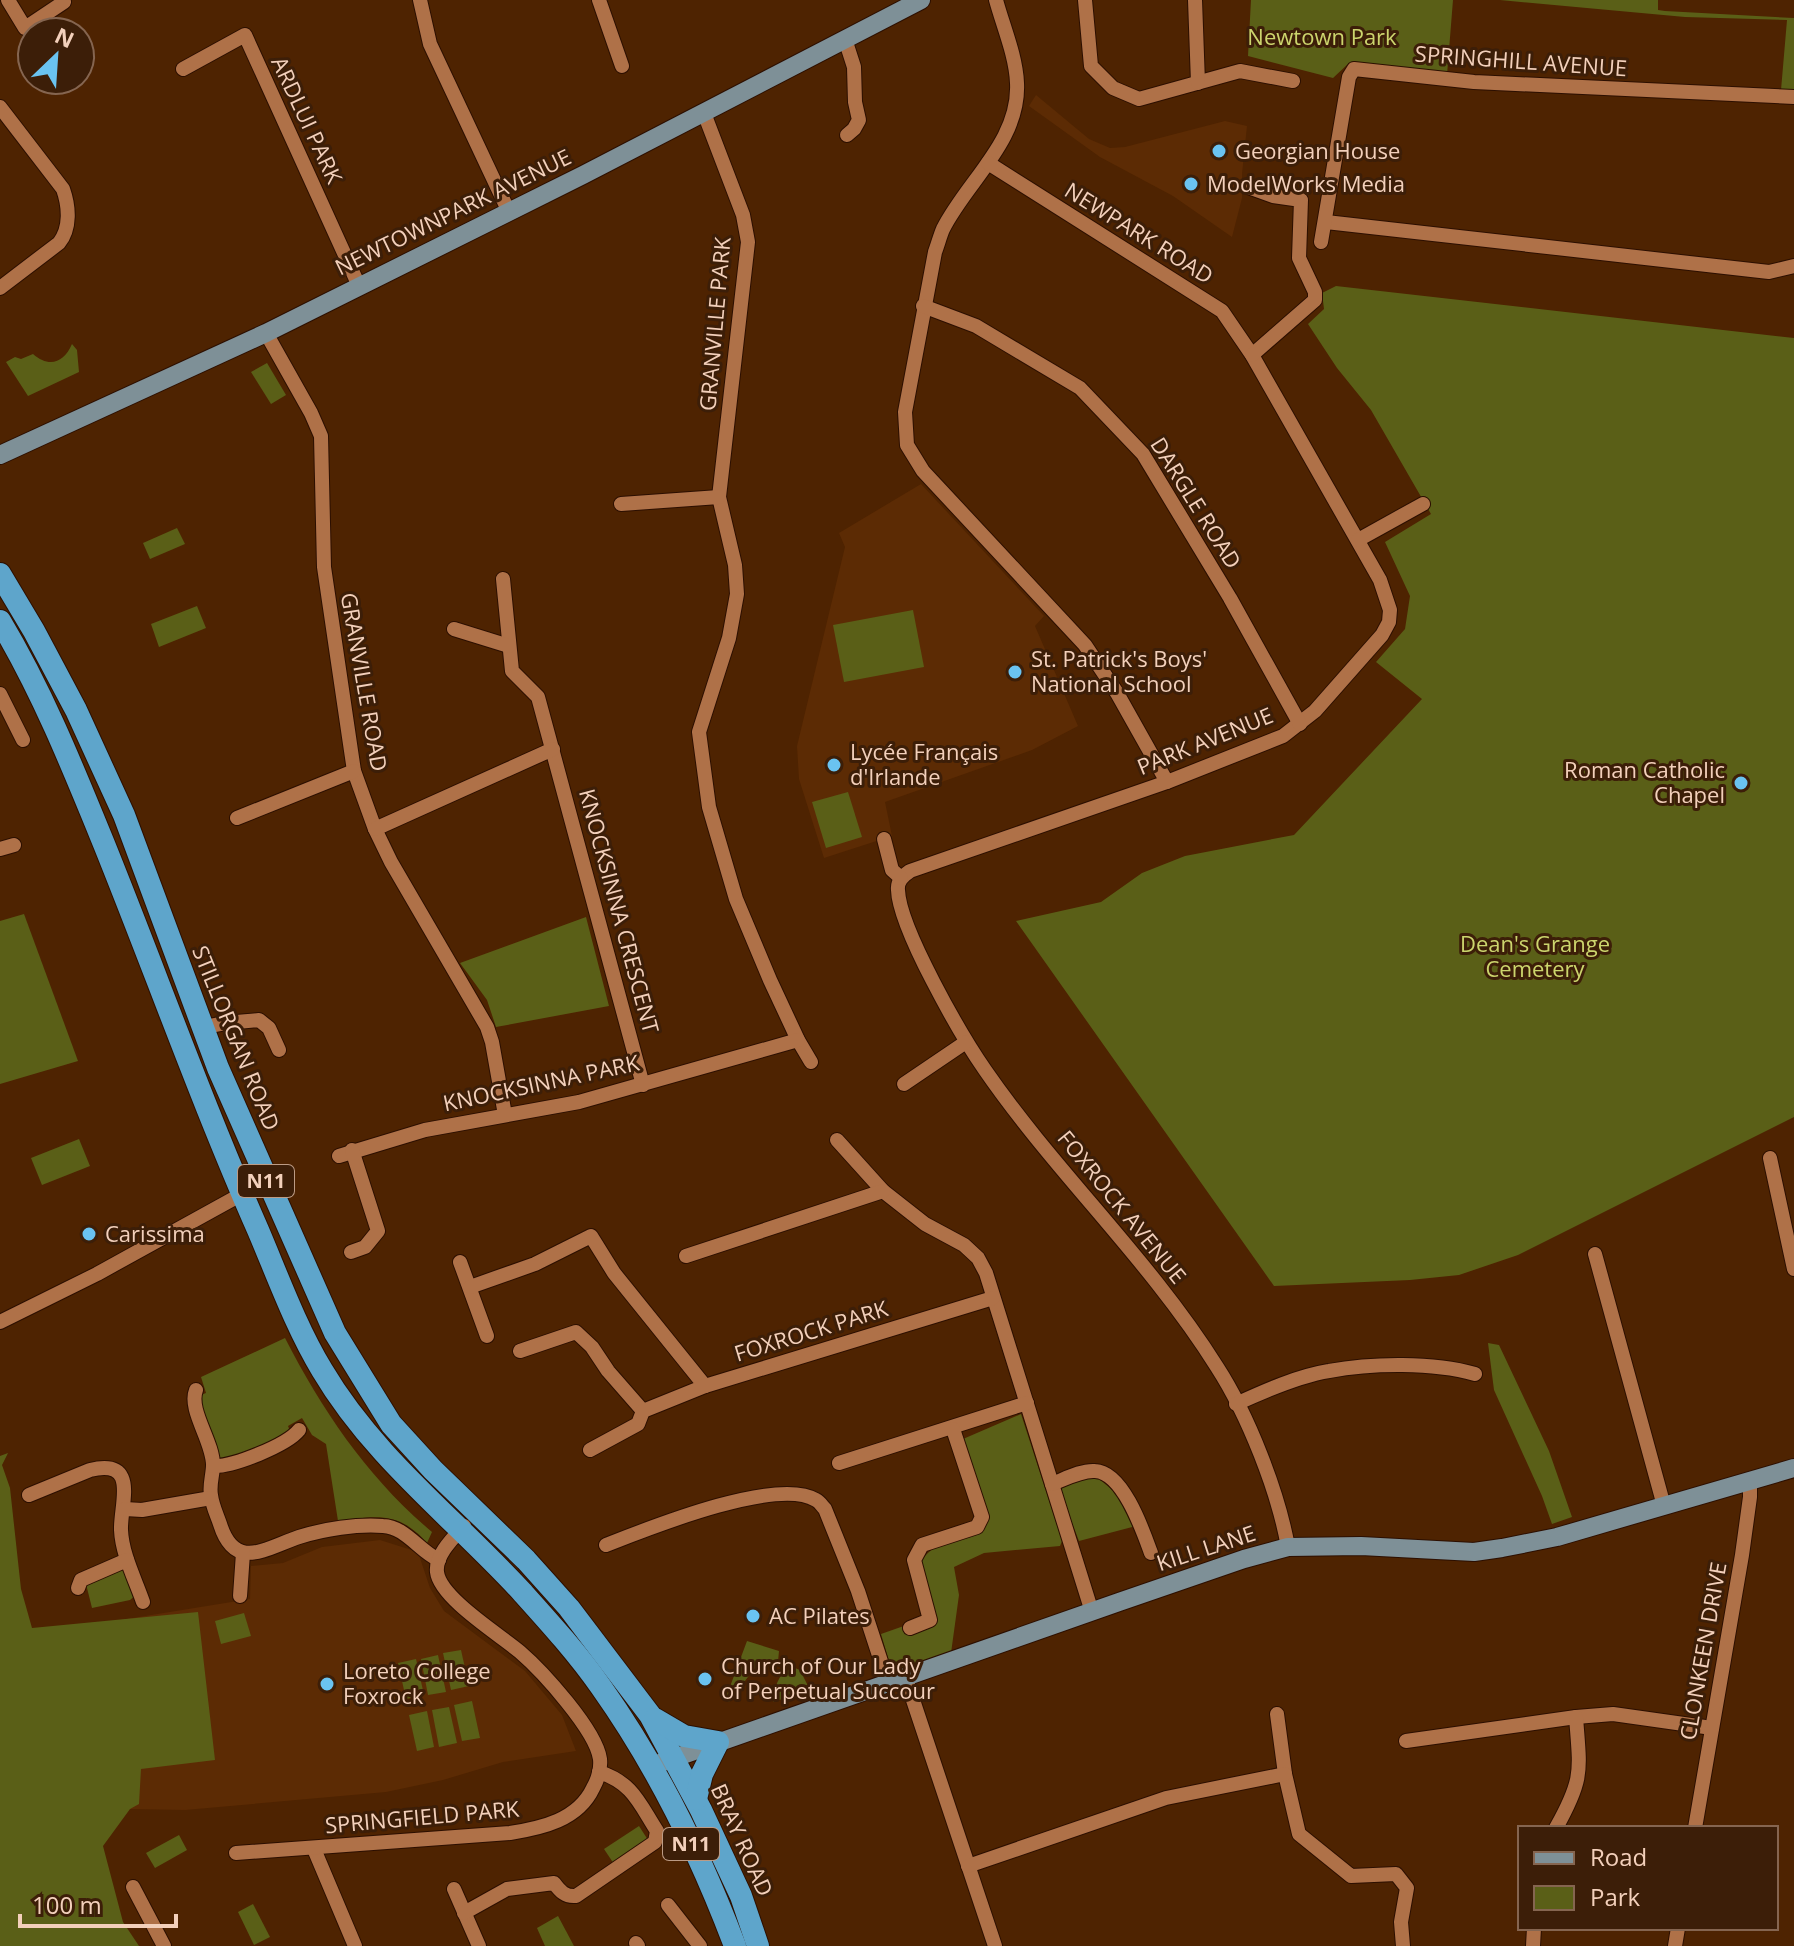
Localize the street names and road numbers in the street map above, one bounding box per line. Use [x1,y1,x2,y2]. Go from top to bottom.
street label: SPRINGHILL AVENUE [1414,38,1628,82]
street label: ARDLUI PARK [265,51,351,188]
street label: NEWTOWNPARK AVENUE [330,141,576,281]
street label: NEWPARK ROAD [1060,174,1219,290]
street label: GRANVILLE PARK [691,235,737,412]
street label: DARGLE ROAD [1145,431,1249,574]
street label: GRANVILLE ROAD [335,590,395,773]
street label: PARK AVENUE [1132,699,1277,781]
street label: KNOCKSINNA CRESCENT [573,785,667,1036]
street label: STILLORGAN ROAD [186,941,288,1134]
street label: KNOCKSINNA PARK [440,1046,642,1117]
street label: FOXROCK AVENUE [1052,1123,1194,1289]
road number: N11 [238,1165,294,1197]
street label: FOXROCK PARK [730,1292,892,1368]
street label: KILL LANE [1152,1517,1259,1577]
street label: CLONKEEN DRIVE [1672,1559,1732,1742]
street label: BRAY ROAD [705,1779,781,1901]
street label: SPRINGFIELD PARK [324,1793,521,1839]
road number: N11 [663,1828,719,1860]

